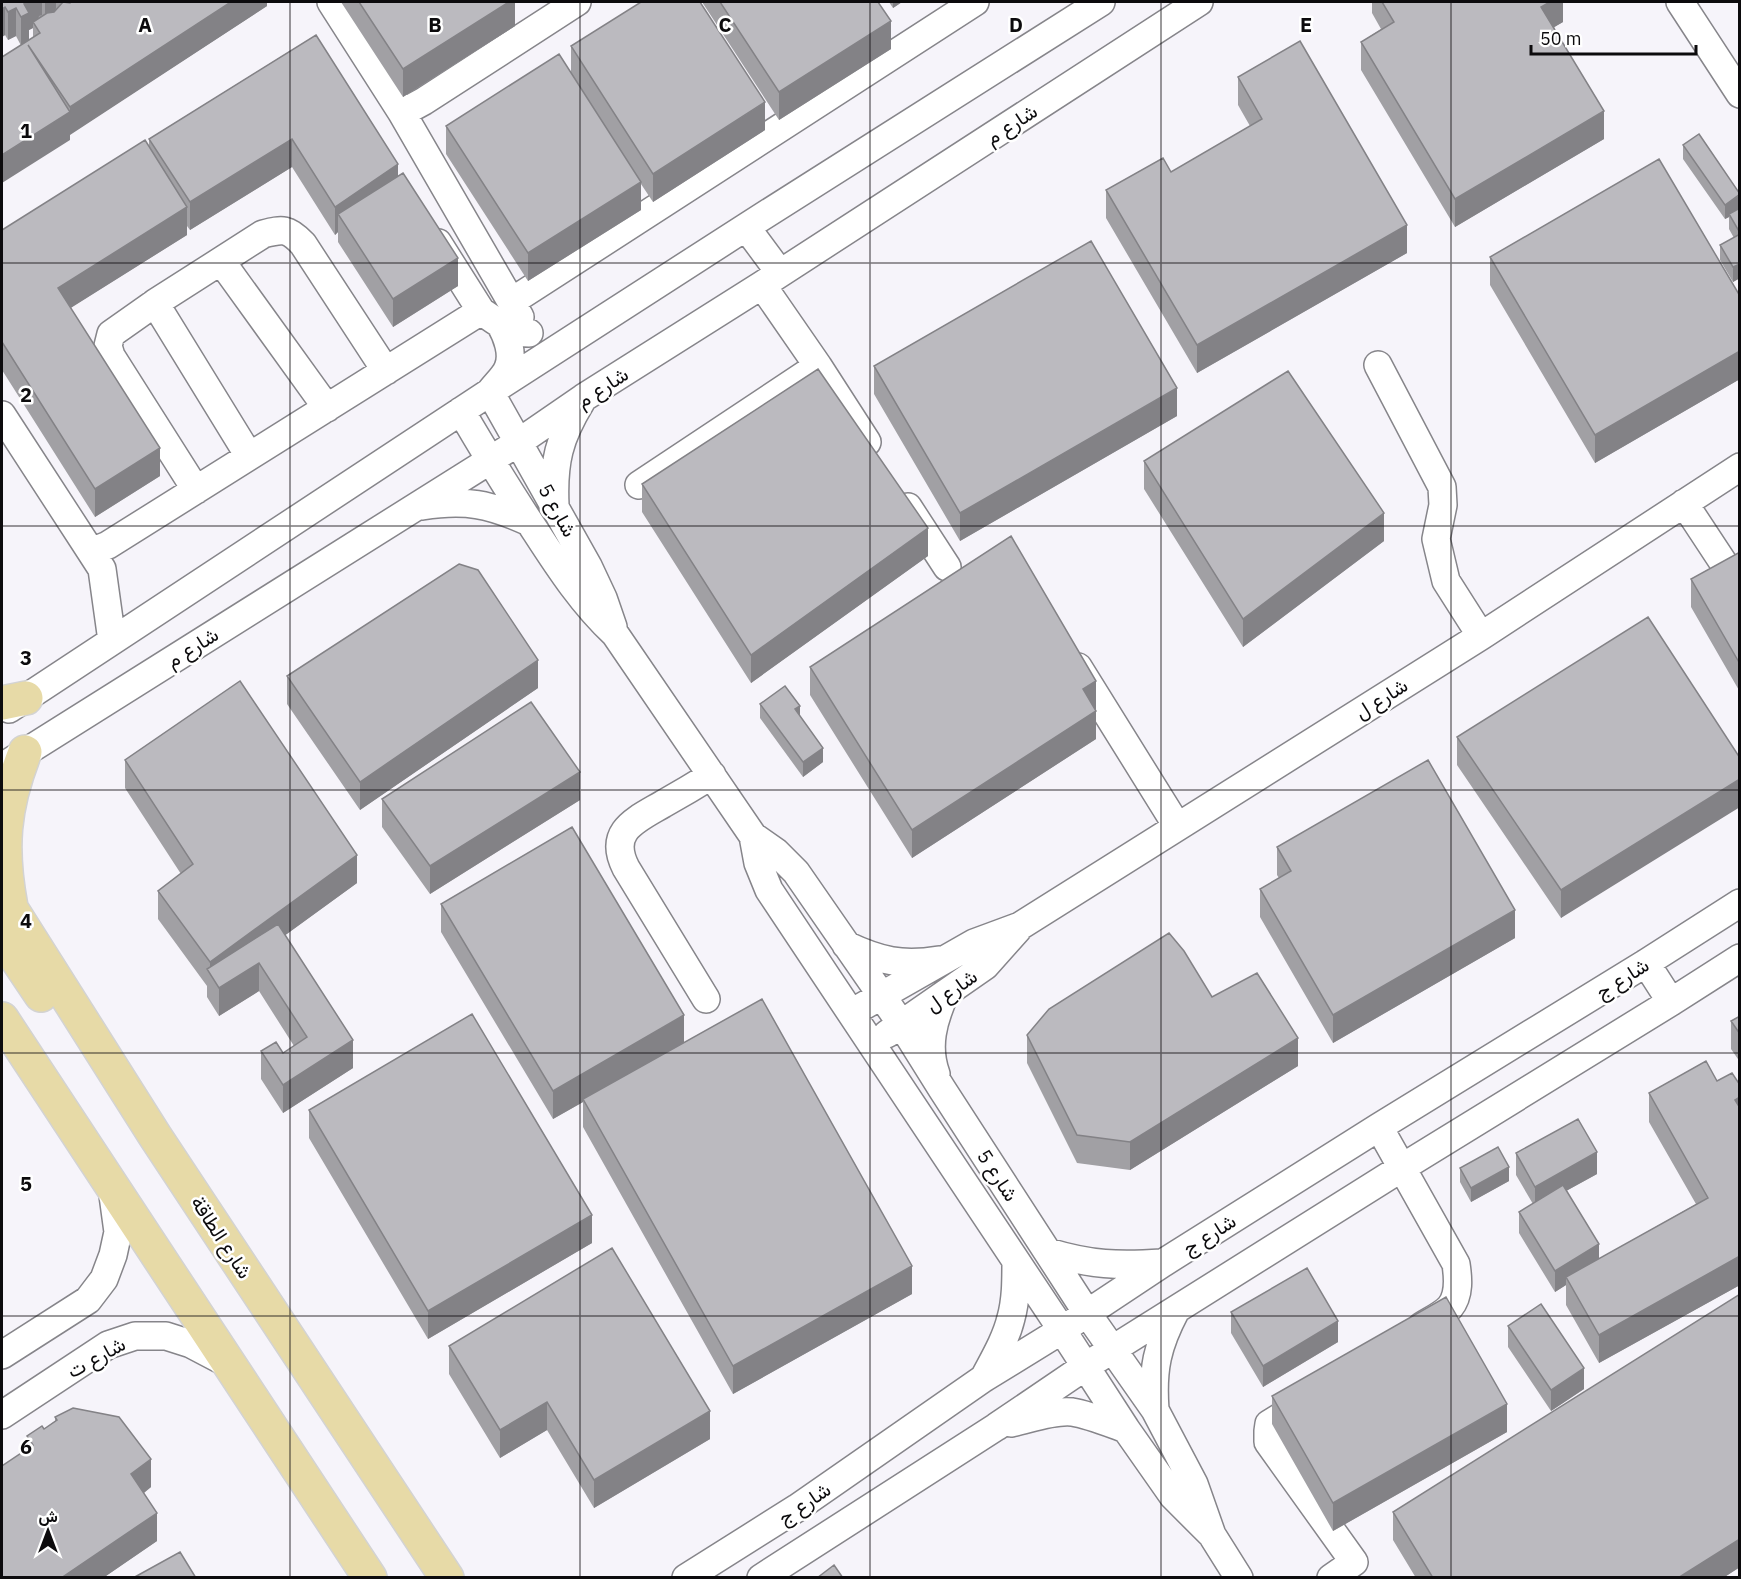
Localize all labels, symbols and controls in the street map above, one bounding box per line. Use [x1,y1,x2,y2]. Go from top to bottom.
text: A [138,11,152,38]
text: B [428,11,442,38]
text: C [718,11,732,38]
text: D [1009,11,1023,38]
text: E [1300,11,1312,38]
scale bar [1531,18,1696,56]
text: 50 m [1540,27,1582,50]
street label: شارع م [980,97,1043,152]
text: 1 [20,117,32,144]
street label: شارع م [571,360,634,415]
text: 2 [20,381,32,408]
street label: شارع 5 [532,479,584,542]
street label: شارع م [161,620,224,674]
text: 3 [20,644,32,671]
street label: شارع ل [1349,671,1413,726]
text: 4 [20,907,32,934]
street label: شارع ج [1590,951,1654,1006]
street label: شارع ل [920,962,983,1018]
street label: شارع 5 [970,1144,1025,1207]
text: 5 [20,1170,32,1197]
street label: شارع الطاقة [184,1190,259,1284]
street label: شارع ج [1177,1207,1241,1262]
street label: شارع ت [62,1330,130,1385]
text: 6 [20,1433,32,1460]
street label: شارع ج [772,1475,836,1531]
north arrow [18,1501,78,1561]
text: ش [38,1506,58,1526]

